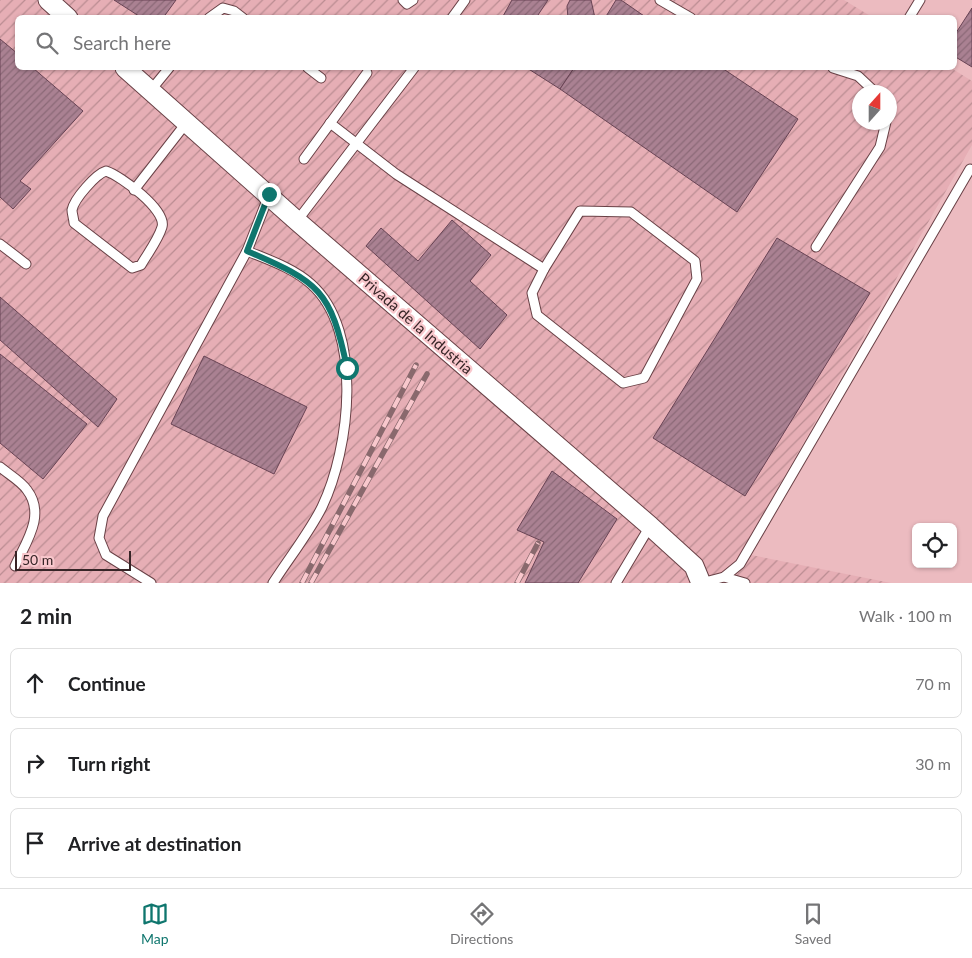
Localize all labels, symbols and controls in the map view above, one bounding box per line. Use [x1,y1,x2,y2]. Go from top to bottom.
search box [15,15,957,70]
icon: search [33,29,61,57]
text: Search here [73,31,171,54]
north arrow [852,85,897,130]
route end [258,183,281,206]
street label: Privada de la Industria [355,269,477,377]
route start [336,357,359,380]
map controls [912,523,957,568]
button: locate [912,523,957,568]
scale bar [15,548,131,571]
text: 50 m [22,551,53,568]
text: 2 min [20,603,72,628]
text: Walk · 100 m [859,606,952,625]
icon: ahead [21,669,49,697]
text: Continue [68,672,146,695]
text: 70 m [915,674,951,693]
icon: right [21,749,49,777]
text: Turn right [68,752,150,775]
text: 30 m [915,754,951,773]
icon: arrive [21,829,49,857]
text: Arrive at destination [68,832,241,855]
tab: Map [141,900,169,947]
tab: Directions [450,900,513,947]
tab: Saved [795,900,831,947]

